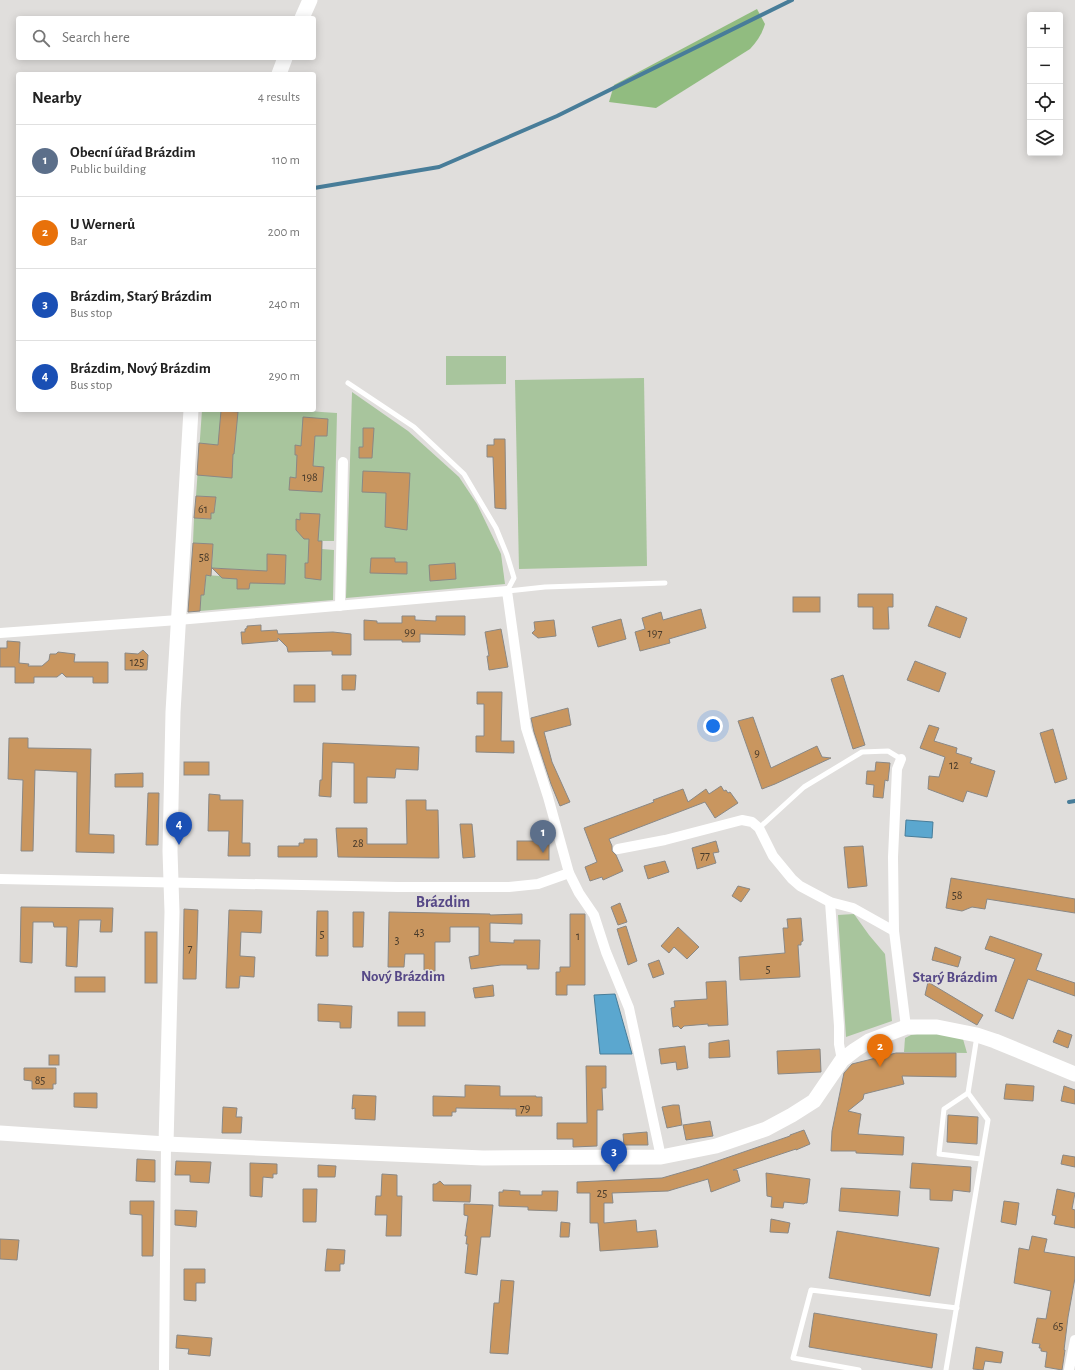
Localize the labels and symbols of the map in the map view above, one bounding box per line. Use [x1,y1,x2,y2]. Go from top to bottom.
house number: 198 [302,471,318,483]
house number: 61 [198,503,208,515]
house number: 58 [199,551,210,563]
house number: 99 [404,626,416,638]
house number: 197 [648,627,662,639]
house number: 125 [130,656,144,668]
your location [703,716,723,736]
house number: 9 [754,747,760,759]
house number: 12 [949,759,959,771]
pin: 4 [166,812,192,845]
pin: 1 [530,820,556,853]
house number: 28 [352,837,364,849]
house number: 77 [700,849,710,861]
house number: 58 [952,889,963,901]
district label: Brázdim [416,894,470,910]
house number: 43 [414,926,424,938]
house number: 5 [319,928,325,940]
house number: 1 [576,930,580,942]
house number: 3 [395,934,400,946]
house number: 7 [187,942,193,954]
house number: 5 [765,963,771,975]
district label: Nový Brázdim [361,969,445,984]
district label: Starý Brázdim [912,970,998,985]
pin: 2 [867,1034,893,1067]
house number: 85 [35,1074,45,1086]
house number: 79 [520,1102,531,1114]
pin: 3 [601,1139,627,1172]
house number: 25 [597,1187,607,1199]
house number: 65 [1053,1320,1063,1332]

